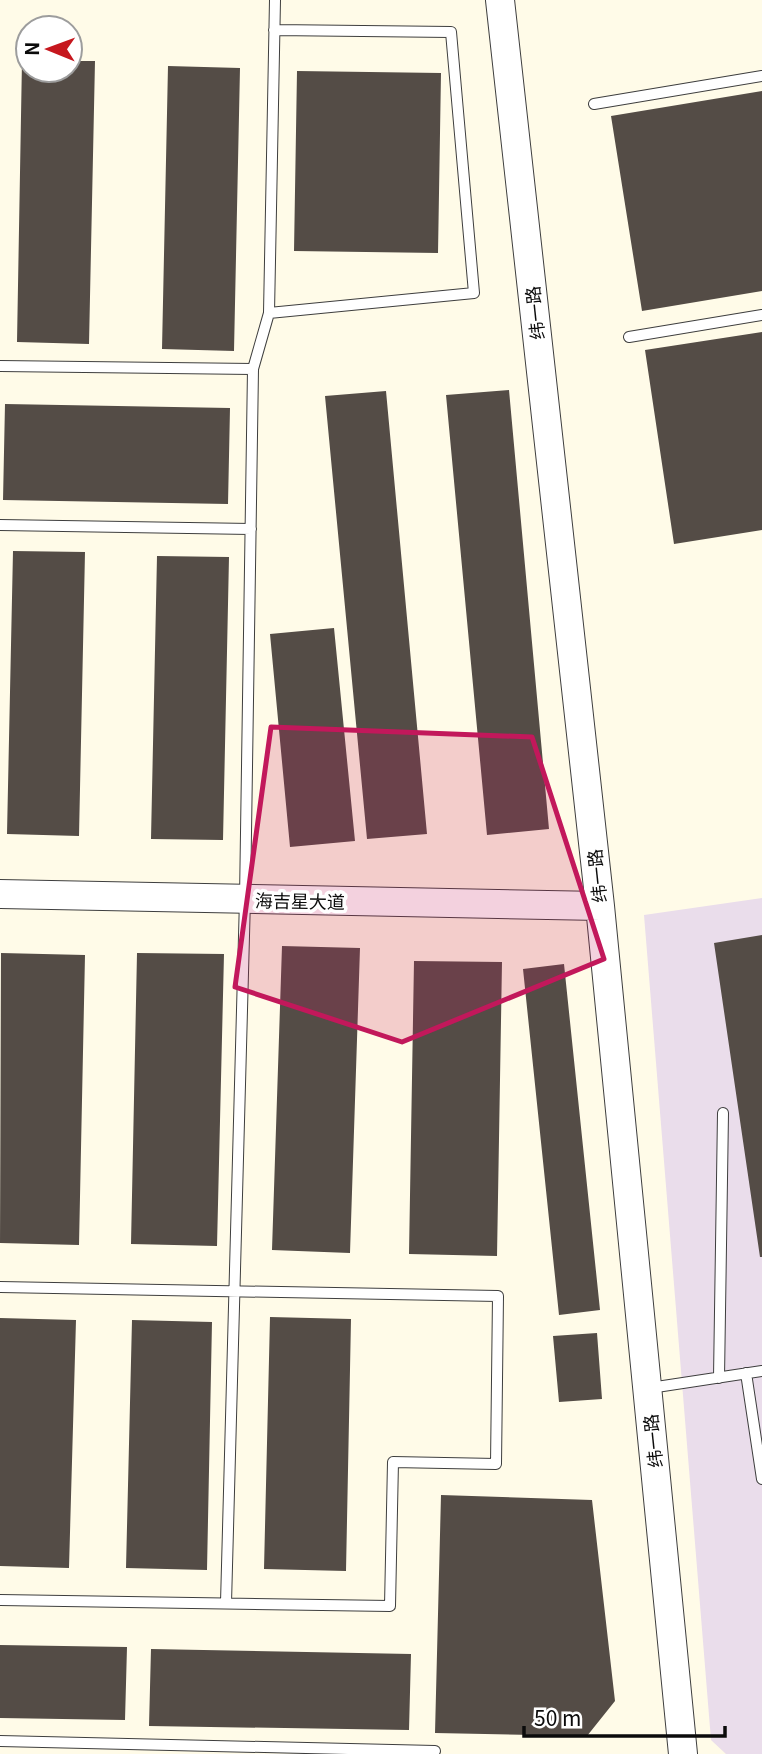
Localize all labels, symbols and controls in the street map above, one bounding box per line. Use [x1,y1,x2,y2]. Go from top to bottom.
north arrow [14,14,84,84]
text: N [17,41,44,56]
street label: 纬一路 [518,285,550,341]
street label: 纬一路 [580,848,612,904]
street label: 海吉星大道 [255,886,345,914]
street label: 纬一路 [636,1413,668,1469]
scale bar [524,1694,725,1738]
text: 50 m [534,1702,581,1732]

